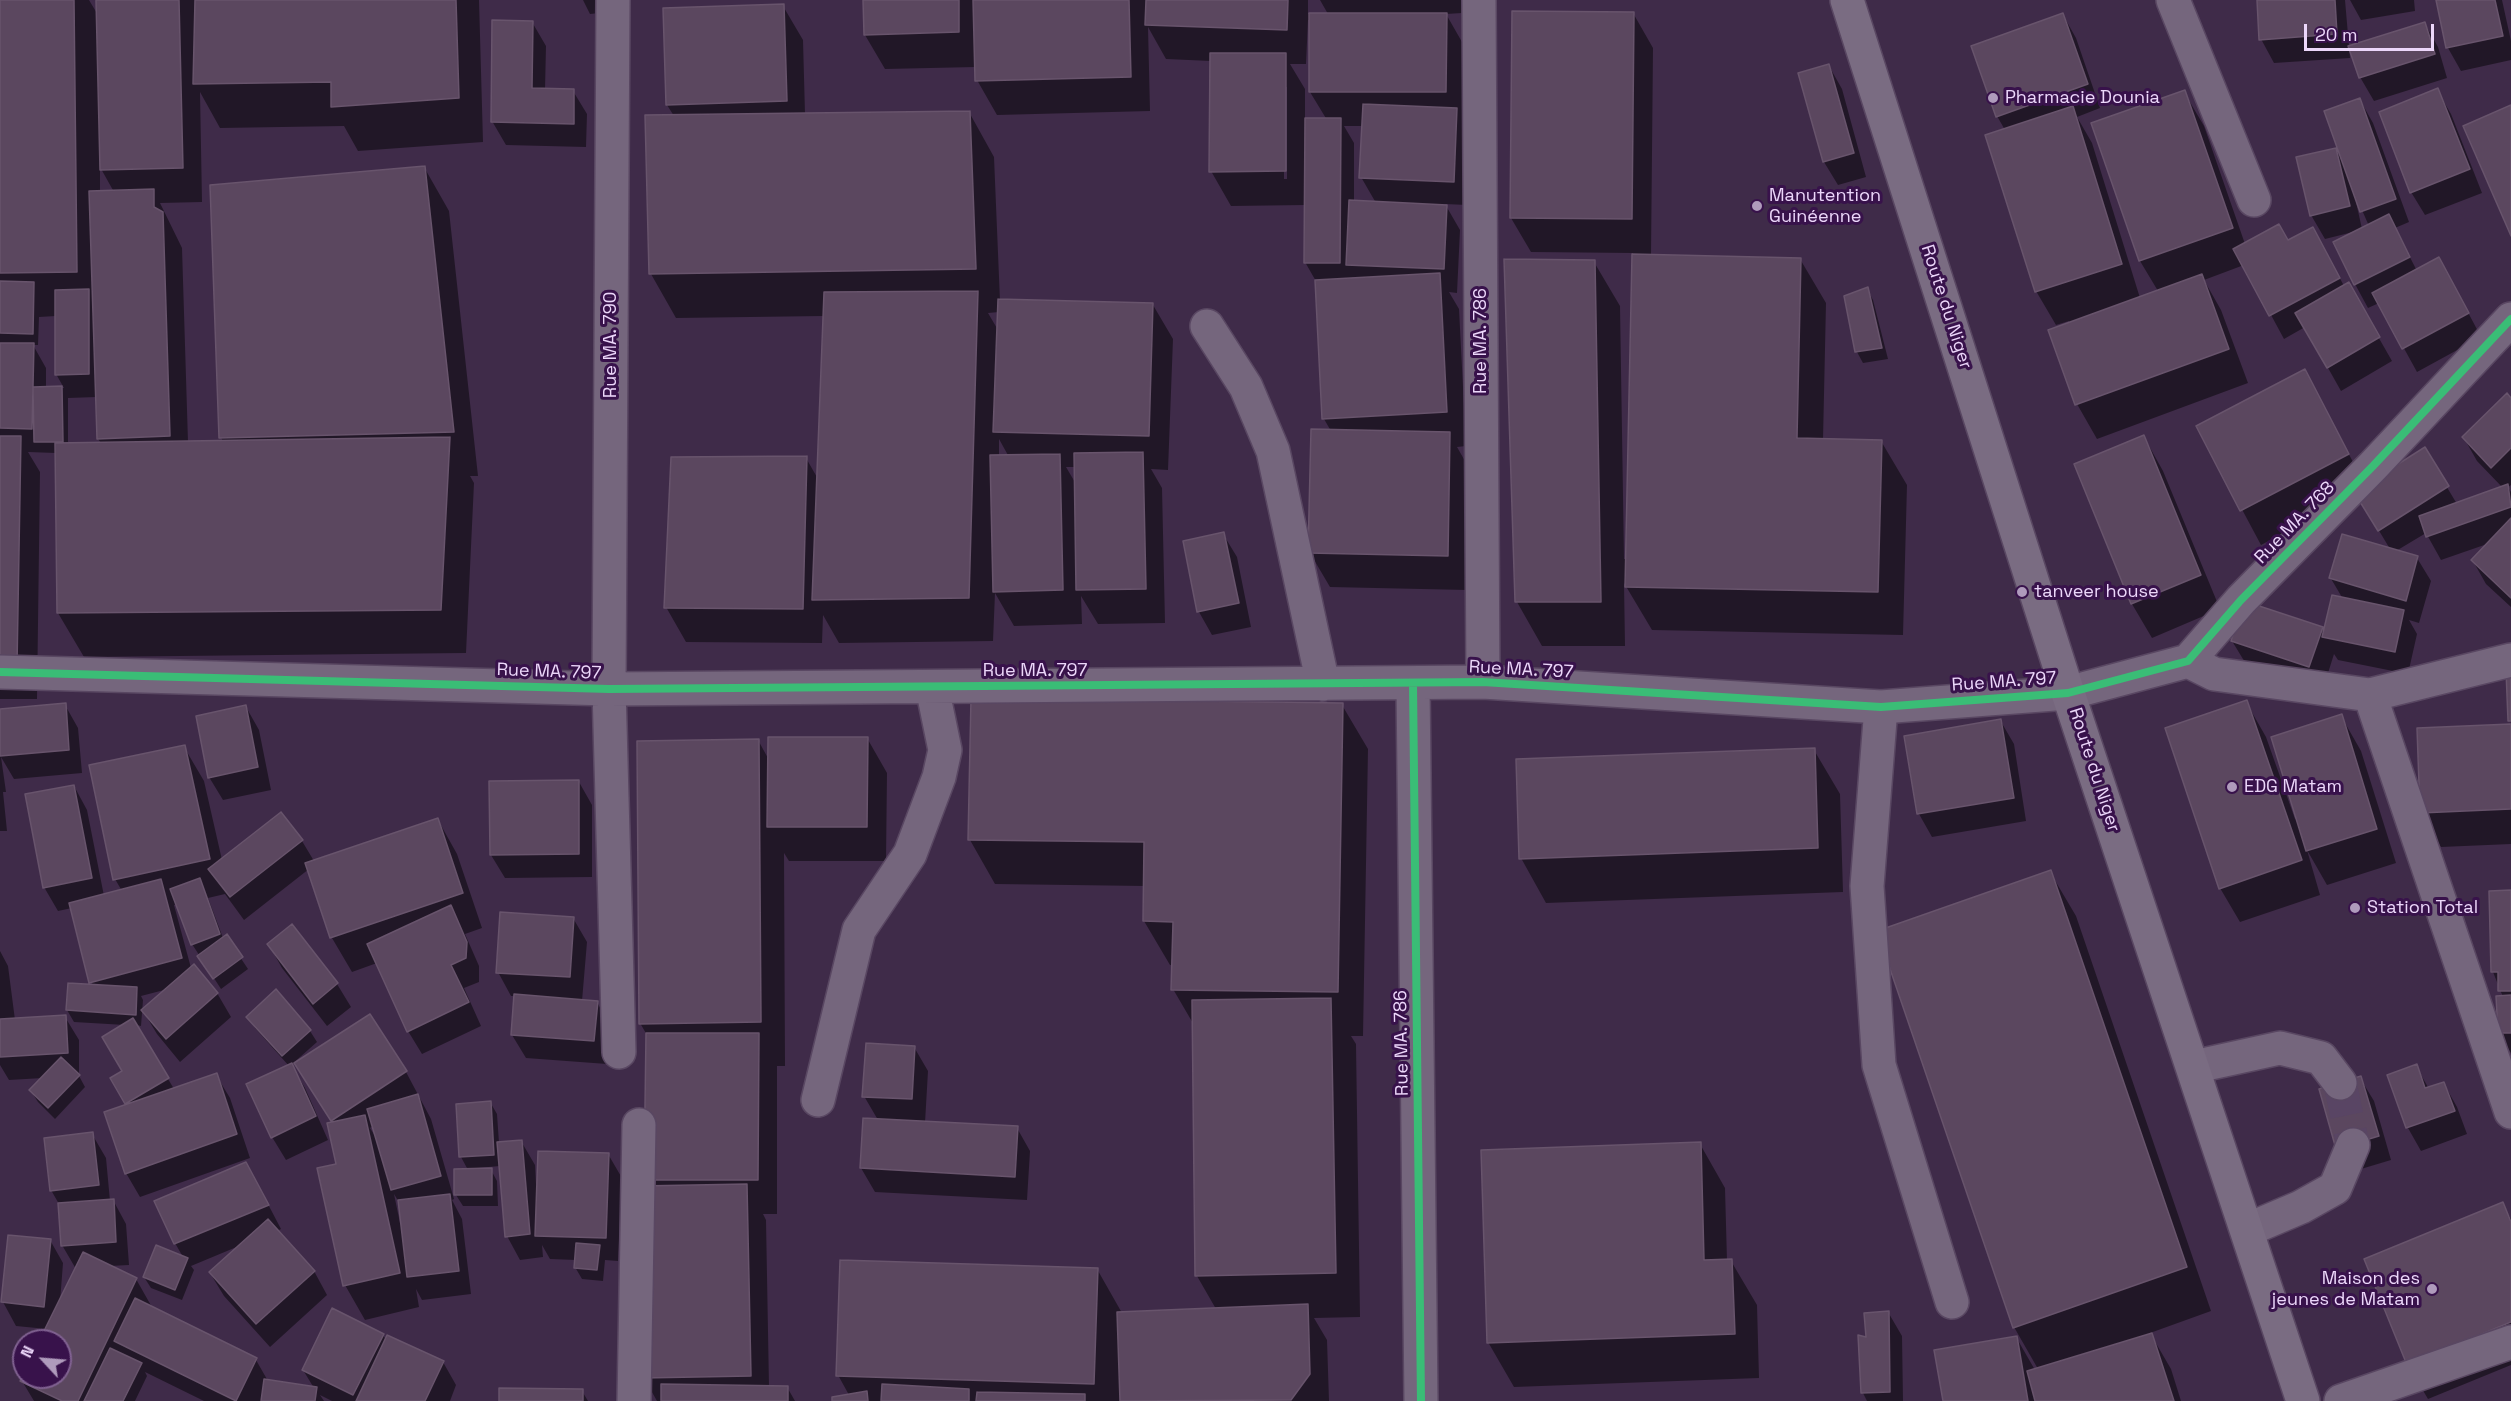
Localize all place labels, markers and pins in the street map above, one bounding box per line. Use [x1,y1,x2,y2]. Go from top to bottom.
place label: Pharmacie Dounia [2005,87,2160,109]
marker: Pharmacie Dounia [1986,91,2000,105]
place label: Manutention Guinéenne [1769,185,1881,228]
marker: Manutention Guinéenne [1750,199,1764,213]
place label: tanveer house [2034,581,2159,603]
marker: tanveer house [2015,585,2029,599]
place label: EDG Matam [2244,776,2342,798]
marker: EDG Matam [2225,780,2239,794]
place label: Station Total [2367,897,2478,919]
marker: Station Total [2348,901,2362,915]
place label: Maison des jeunes de Matam [2272,1268,2420,1310]
marker: Maison des jeunes de Matam [2425,1282,2439,1296]

